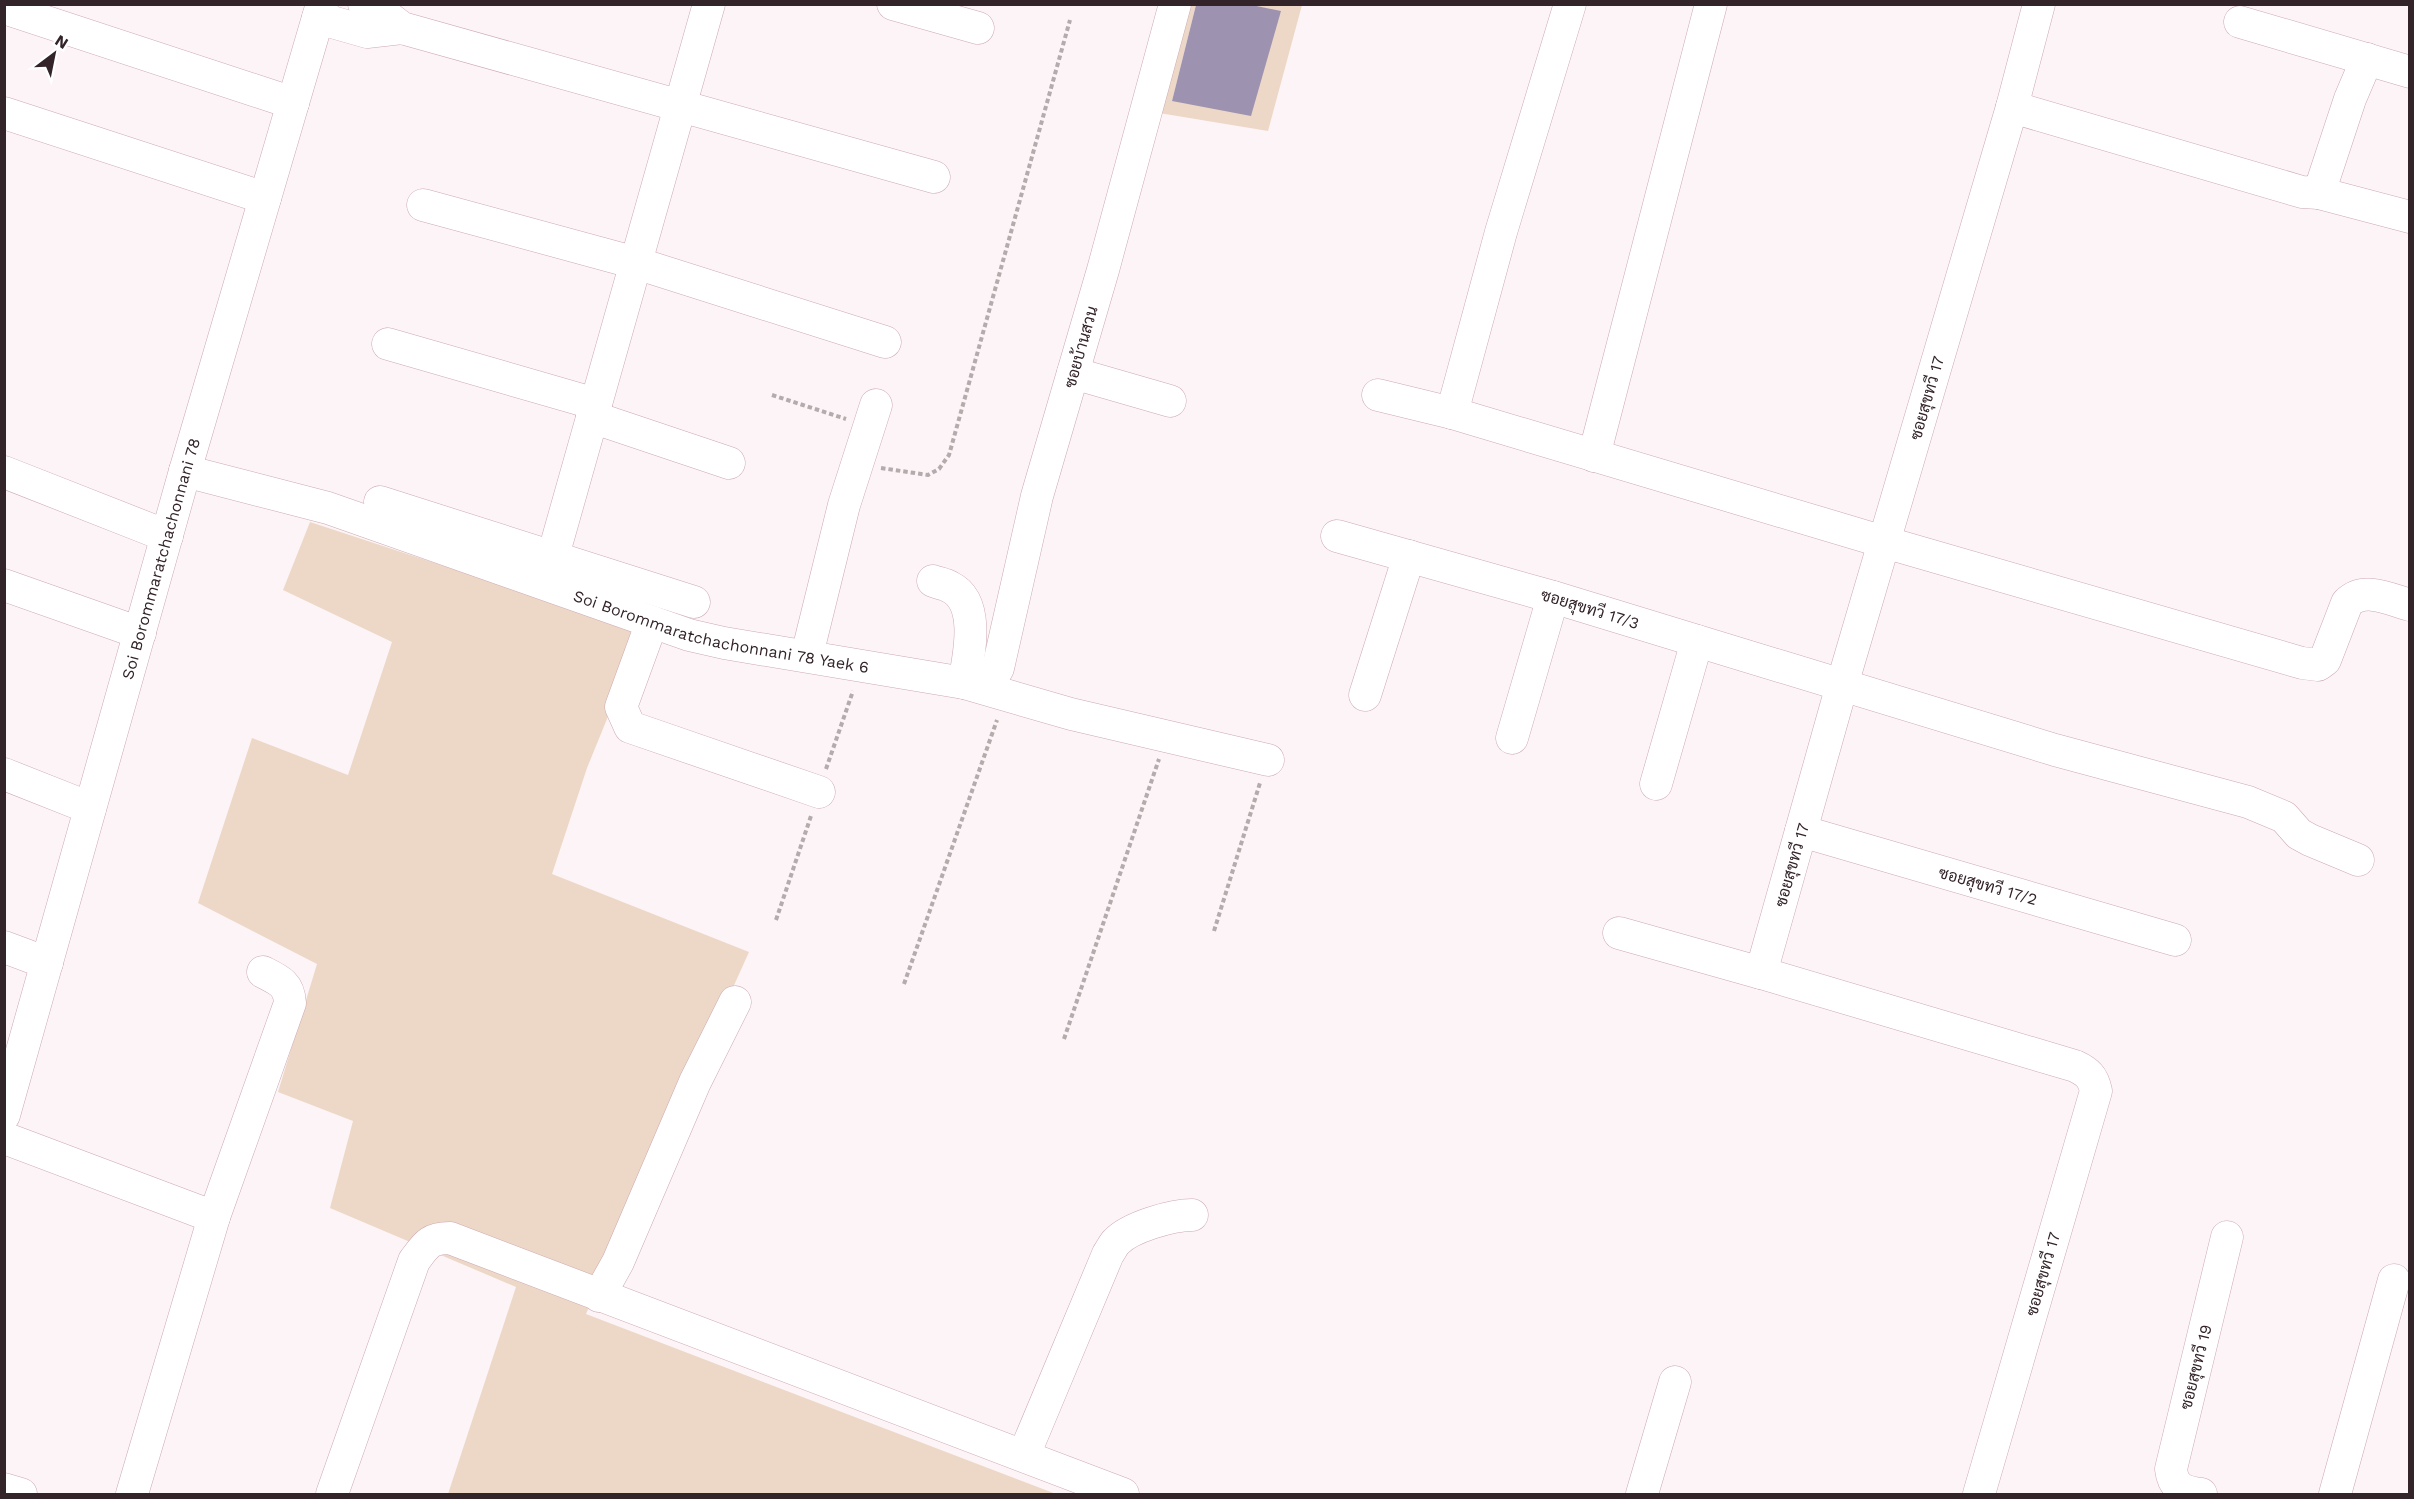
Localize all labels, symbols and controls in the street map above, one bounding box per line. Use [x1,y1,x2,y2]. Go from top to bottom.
north arrow [24,24,84,84]
text: N [52,31,72,53]
street label: ซอยบ้านสวน [1059,304,1102,390]
street label: ซอยสุขทวี 17 [1904,353,1950,443]
street label: Soi Borommaratchachonnani 78 [117,436,204,681]
street label: ซอยสุขทวี 17/3 [1538,583,1642,635]
street label: Soi Borommaratchachonnani 78 Yaek 6 [571,586,871,677]
street label: ซอยสุขทวี 17 [1769,820,1815,910]
street label: ซอยสุขทวี 17/2 [1936,861,2040,911]
street label: ซอยสุขทวี 17 [2020,1229,2066,1319]
street label: ซอยสุขทวี 19 [2174,1322,2218,1412]

